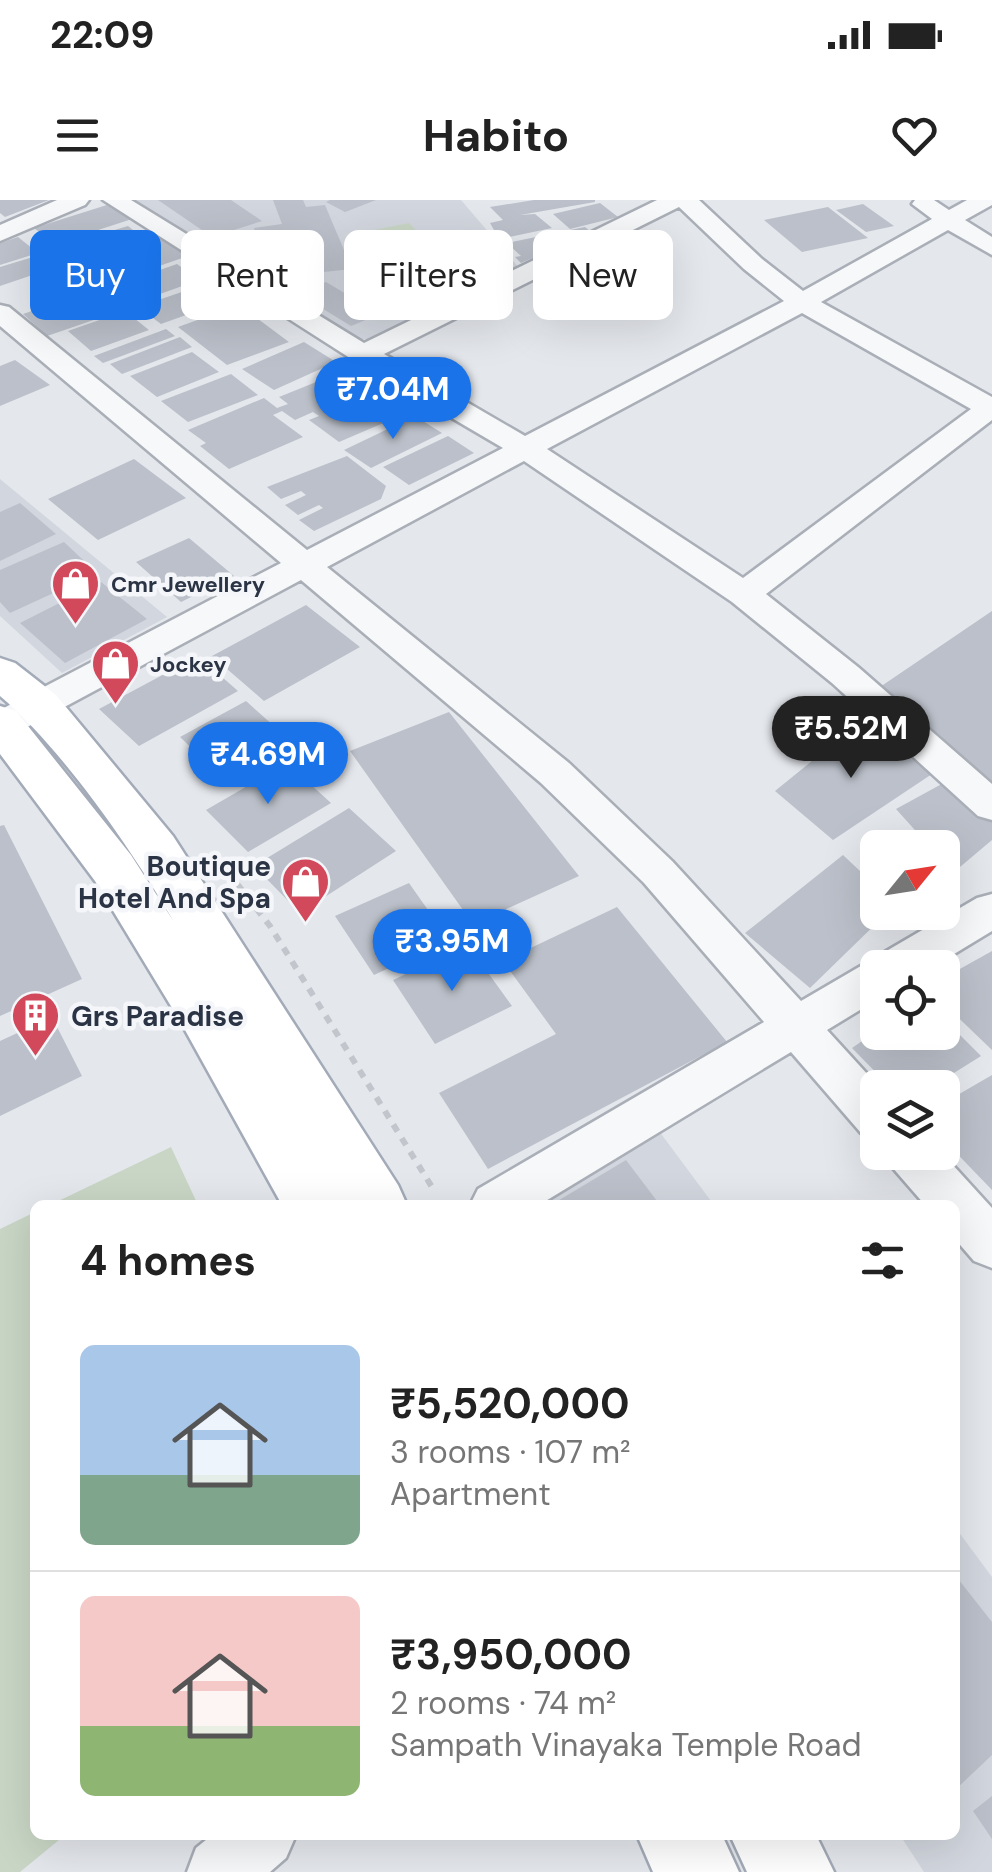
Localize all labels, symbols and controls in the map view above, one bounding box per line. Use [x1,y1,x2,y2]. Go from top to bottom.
text: 22:09 [50,10,154,60]
text: Habito [423,106,569,165]
icon: menu [50,108,105,163]
icon: heart [887,108,942,163]
chip: Buy [30,230,161,320]
chip: Rent [181,230,324,320]
chip: Filters [344,230,513,320]
chip: New [533,230,673,320]
pin: ₹7.04M [312,357,474,442]
text: ₹7.04M [336,368,450,410]
shop icon: Cmr Jewellery [50,558,102,626]
place label: Cmr Jewellery [111,570,265,599]
shop icon: Jockey [89,638,141,706]
place label: Jockey [150,650,226,679]
pin: ₹5.52M [770,696,932,781]
text: ₹5.52M [794,707,908,749]
pin: ₹4.69M [187,722,349,807]
text: ₹4.69M [210,733,326,775]
north arrow [860,830,960,930]
map controls [860,830,960,1170]
place label: Boutique Hotel And Spa [78,848,271,917]
shop icon: Boutique Hotel And Spa [280,856,332,924]
pin: ₹3.95M [371,909,533,994]
text: ₹3.95M [395,920,509,962]
button: locate [860,950,960,1050]
building icon: Grs Paradise [10,990,62,1058]
place label: Grs Paradise [71,998,244,1035]
button: layers [860,1070,960,1170]
text: 4 homes [80,1233,256,1288]
icon: filters [855,1233,910,1288]
text: ₹5,520,000 [390,1376,630,1431]
icon: home [160,1385,280,1505]
text: 3 rooms · 107 m² [390,1431,631,1473]
text: Apartment [390,1473,551,1515]
text: ₹3,950,000 [390,1627,632,1682]
icon: home [160,1636,280,1756]
text: 2 rooms · 74 m² [390,1682,616,1724]
text: Sampath Vinayaka Temple Road [390,1724,862,1766]

